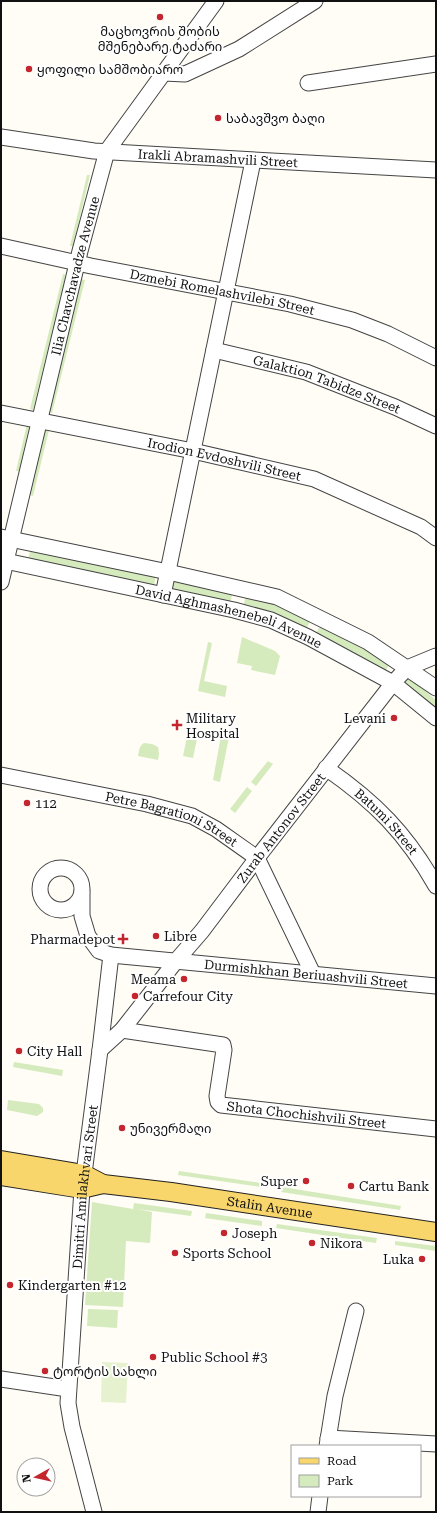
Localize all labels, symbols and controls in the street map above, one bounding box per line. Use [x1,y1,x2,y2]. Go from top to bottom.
marker: მაცხოვრის შობის მშენებარე ტაძარი [155,12,165,22]
place label: მაცხოვრის შობის მშენებარე ტაძარი [98,24,222,54]
place label: ყოფილი სამშობიარო [37,62,183,78]
marker: ყოფილი სამშობიარო [24,64,34,74]
place label: საბავშვო ბაღი [226,111,325,127]
marker: საბავშვო ბაღი [213,113,223,123]
street label: Irakli Abramashvili Street [137,146,298,170]
street label: Ilia Chavchavadze Avenue [48,195,102,357]
street label: Dzmebi Romelashvilebi Street [129,266,316,318]
street label: Galaktion Tabidze Street [252,352,403,416]
street label: Irodion Evdoshvili Street [146,435,303,483]
street label: David Aghmashenebeli Avenue [134,582,325,651]
place label: Military Hospital [186,711,239,741]
place label: Levani [344,711,386,726]
marker: Levani [389,713,399,723]
marker: Military Hospital [171,719,183,731]
street label: Zurab Antonov Street [234,770,328,885]
street label: Batumi Street [352,785,421,857]
street label: Petre Bagrationi Street [104,788,241,850]
place label: 112 [35,796,57,811]
marker: 112 [22,798,32,808]
place label: Libre [164,929,197,944]
marker: Libre [151,931,161,941]
place label: Pharmadepot [30,932,115,947]
marker: Pharmadepot [118,934,128,944]
street label: Durmishkhan Beriuashvili Street [203,956,409,991]
place label: Meama [131,972,176,987]
marker: Meama [179,974,189,984]
place label: Carrefour City [143,989,233,1004]
marker: Carrefour City [130,991,140,1001]
place label: City Hall [27,1044,82,1059]
marker: City Hall [14,1046,24,1056]
street label: Shota Chochishvili Street [226,1098,387,1131]
street label: Dimitri Amilakhvari Street [69,1104,100,1269]
place label: უნივერმაღი [130,1121,211,1137]
marker: უნივერმაღი [117,1123,127,1133]
place label: Super [261,1174,299,1189]
marker: Super [301,1176,311,1186]
place label: Cartu Bank [359,1179,429,1194]
marker: Cartu Bank [346,1181,356,1191]
street label: Stalin Avenue [226,1193,314,1221]
place label: Joseph [232,1226,278,1241]
marker: Joseph [219,1228,229,1238]
place label: Nikora [320,1236,363,1251]
marker: Nikora [307,1238,317,1248]
place label: Sports School [183,1246,271,1261]
marker: Sports School [170,1248,180,1258]
place label: Luka [383,1252,414,1267]
marker: Luka [417,1254,427,1264]
place label: Kindergarten #12 [18,1278,127,1293]
marker: Kindergarten #12 [5,1280,15,1290]
place label: Public School #3 [161,1350,267,1365]
marker: Public School #3 [148,1352,158,1362]
place label: ტორტის სახლი [53,1364,157,1380]
marker: ტორტის სახლი [40,1366,50,1376]
legend [291,1445,421,1497]
text: Road [327,1454,357,1468]
north arrow [16,1457,56,1497]
text: N [19,1473,34,1483]
text: Park [327,1474,354,1488]

